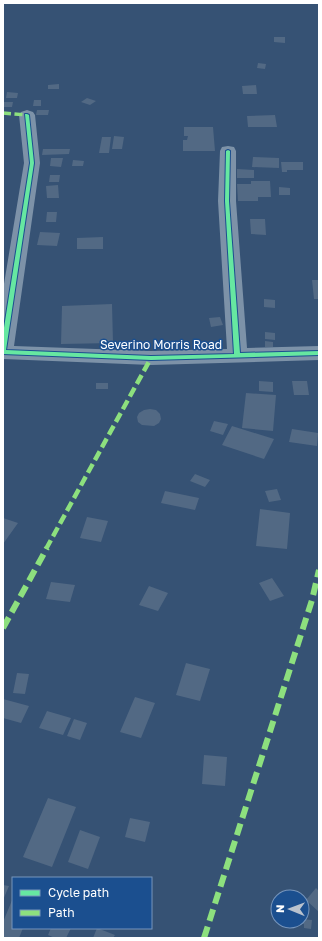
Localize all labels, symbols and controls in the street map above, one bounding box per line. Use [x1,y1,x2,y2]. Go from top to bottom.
street label: Severino Morris Road [100,337,222,352]
legend [12,877,152,929]
text: Cycle path [48,885,109,900]
north arrow [270,889,310,929]
text: Path [48,905,75,920]
text: N [273,905,286,913]

